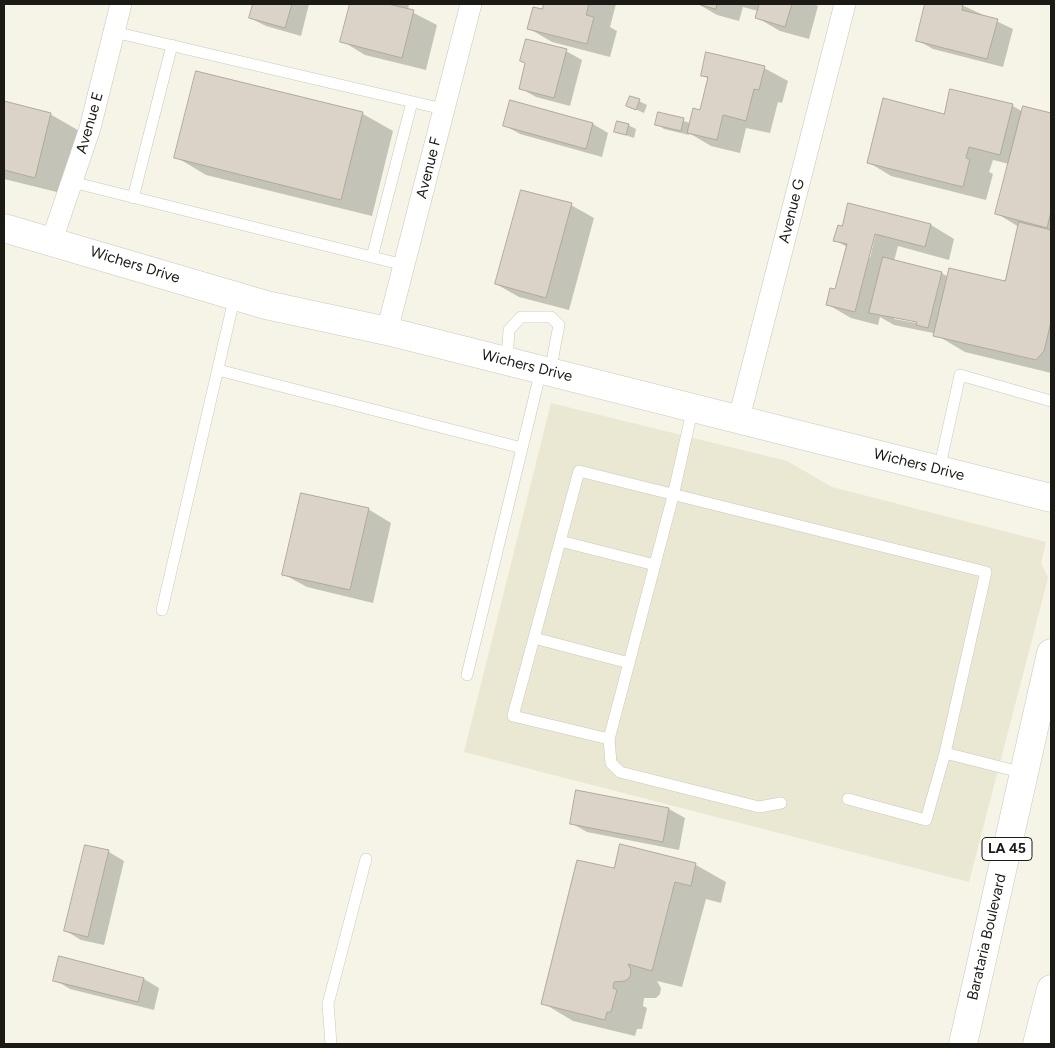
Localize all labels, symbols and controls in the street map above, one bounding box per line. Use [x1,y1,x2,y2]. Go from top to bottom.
street label: Avenue E [73,90,107,156]
street label: Avenue F [413,135,445,201]
street label: Avenue G [775,177,809,245]
street label: Wichers Drive [88,243,182,287]
street label: Wichers Drive [480,346,574,386]
street label: Wichers Drive [872,445,966,485]
road number: LA 45 [982,838,1032,861]
street label: Barataria Boulevard [964,872,1010,1002]

